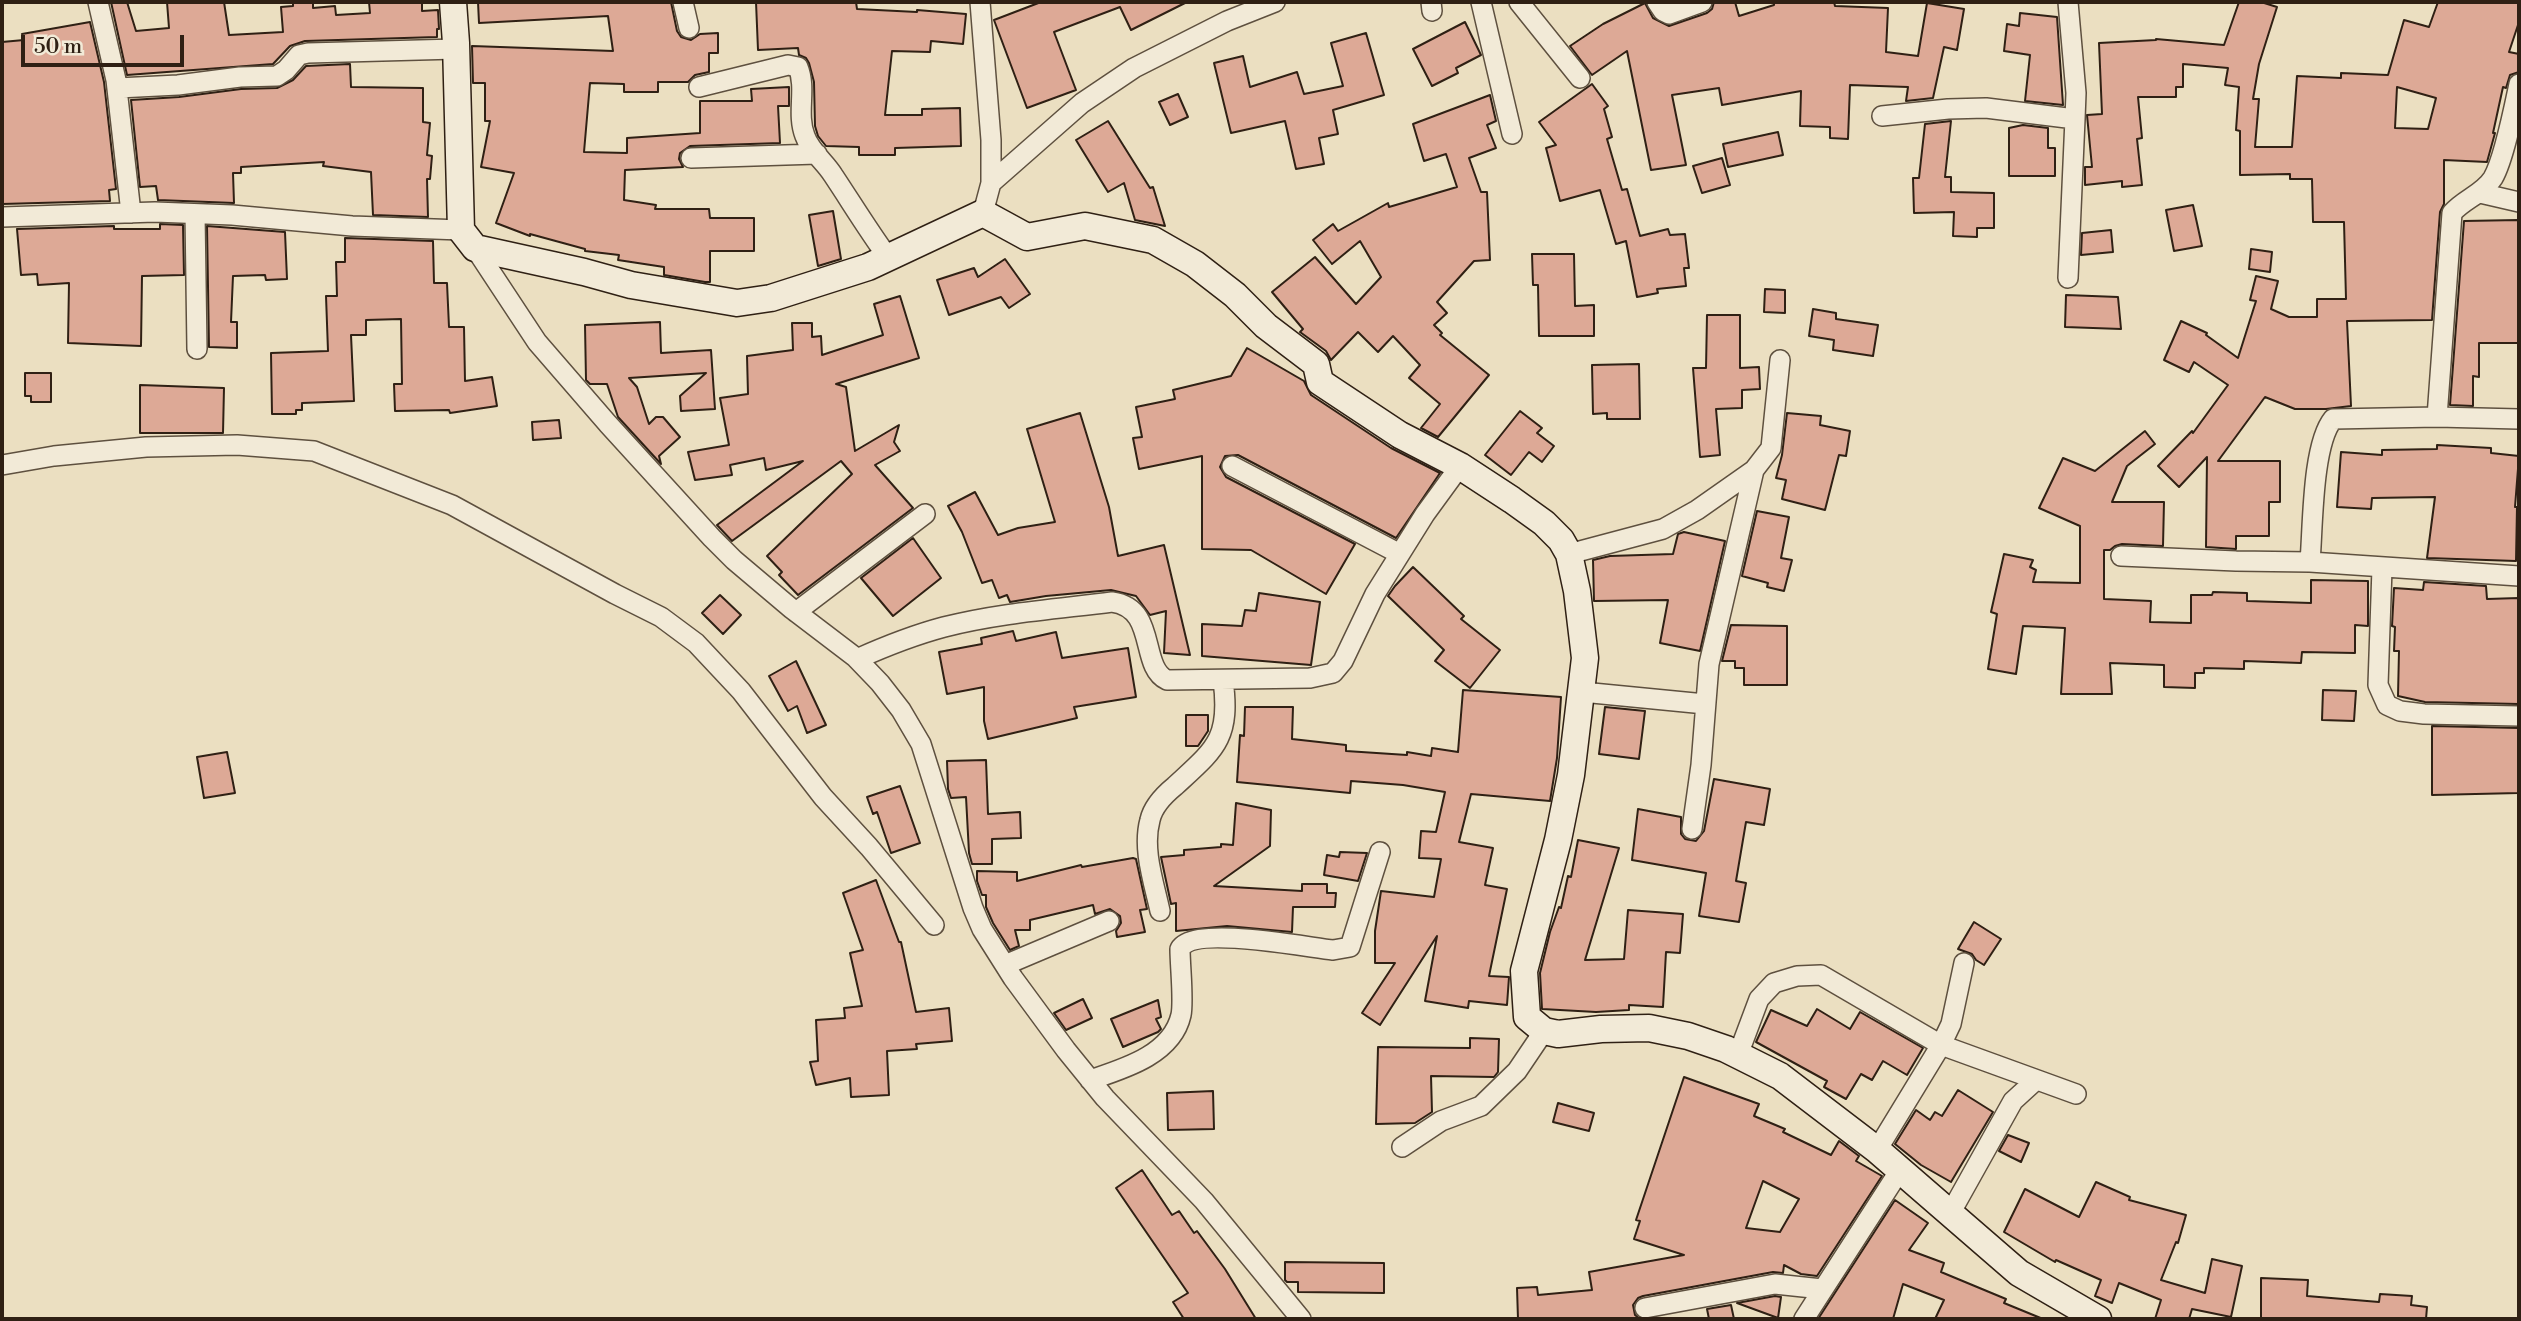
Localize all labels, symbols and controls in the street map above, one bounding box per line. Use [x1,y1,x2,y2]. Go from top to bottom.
scale bar [24,21,187,65]
text: 50 m [34,34,82,60]

